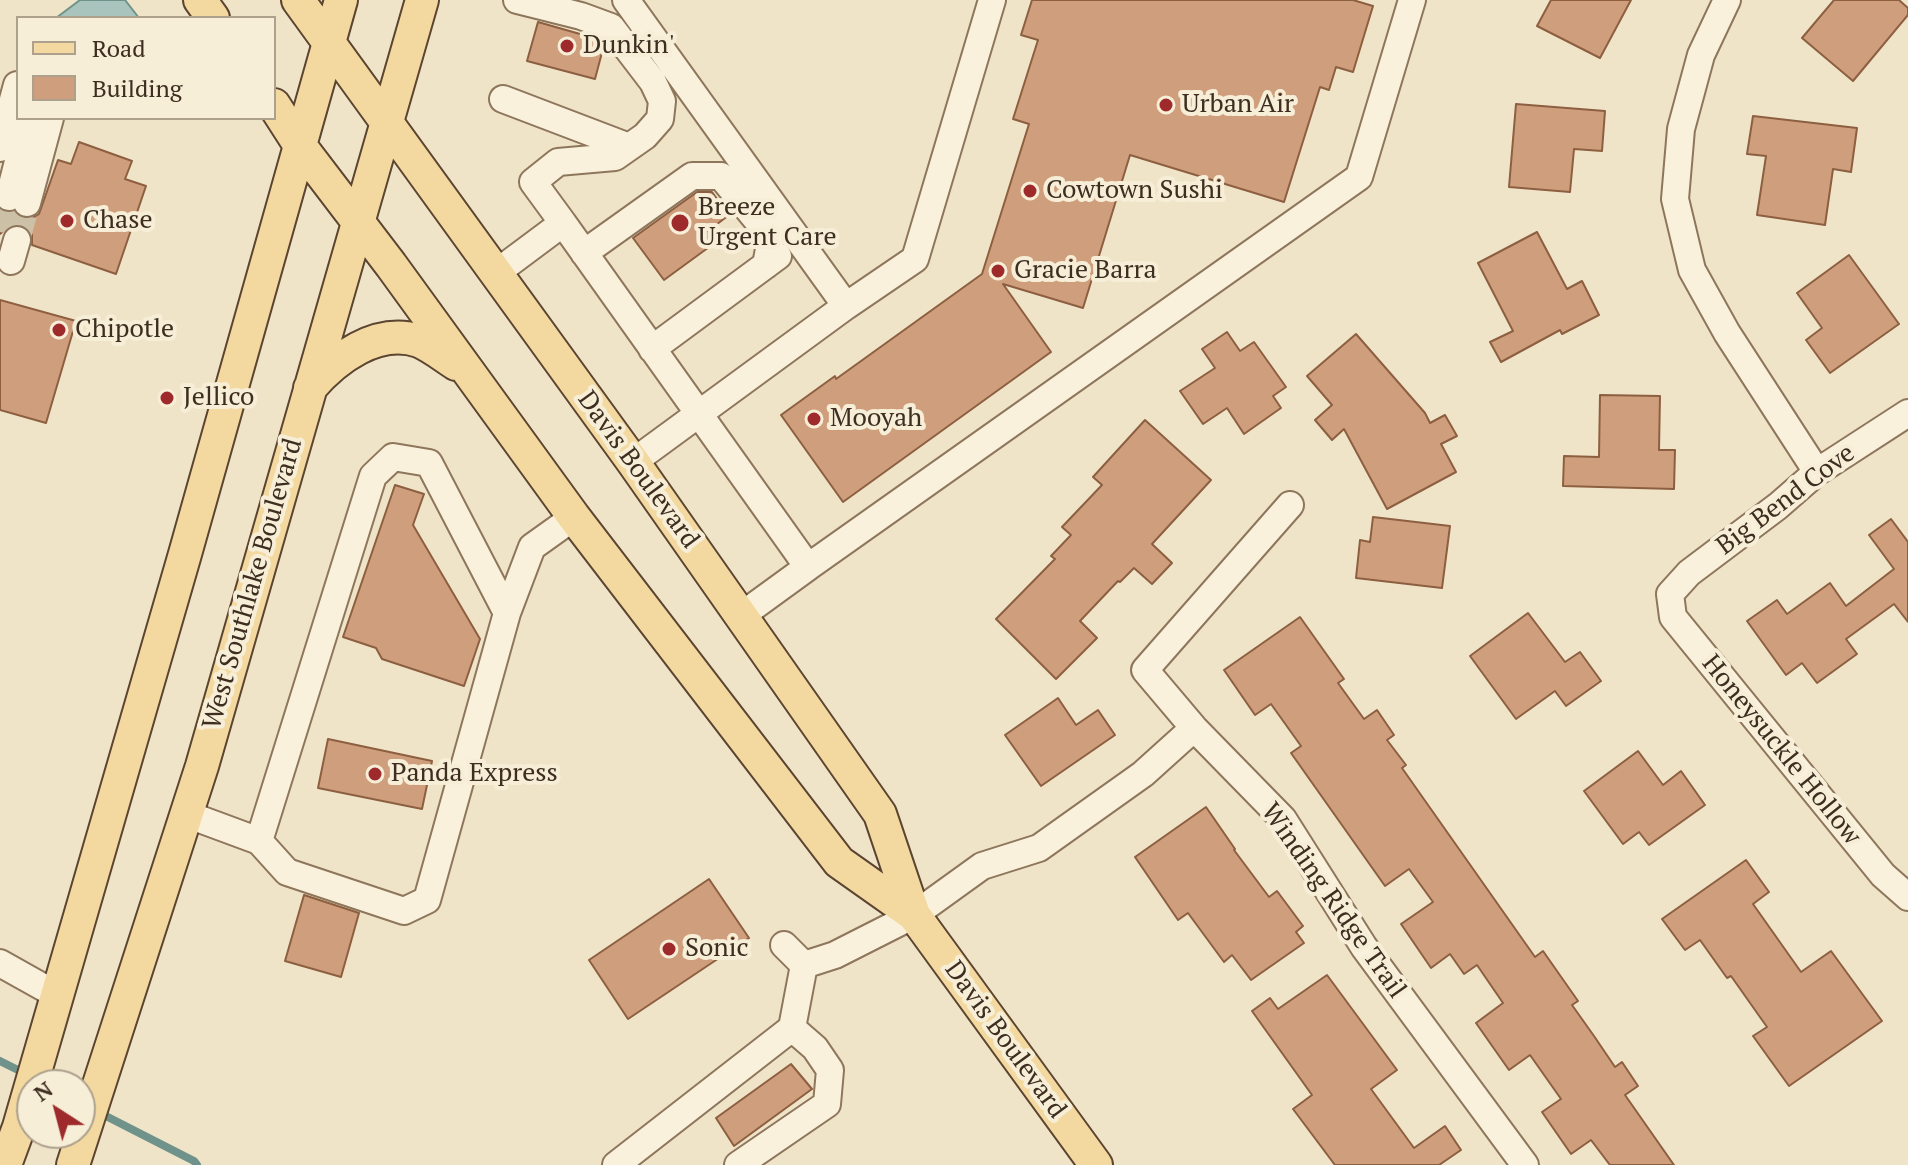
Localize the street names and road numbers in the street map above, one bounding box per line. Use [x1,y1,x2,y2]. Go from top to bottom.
street label: Davis Boulevard [571,385,705,555]
street label: West Southlake Boulevard [197,435,309,733]
street label: Big Bend Cove [1711,438,1861,562]
street label: Honeysuckle Hollow [1695,649,1867,851]
street label: Winding Ridge Trail [1254,797,1412,1005]
street label: Davis Boulevard [938,955,1072,1125]

